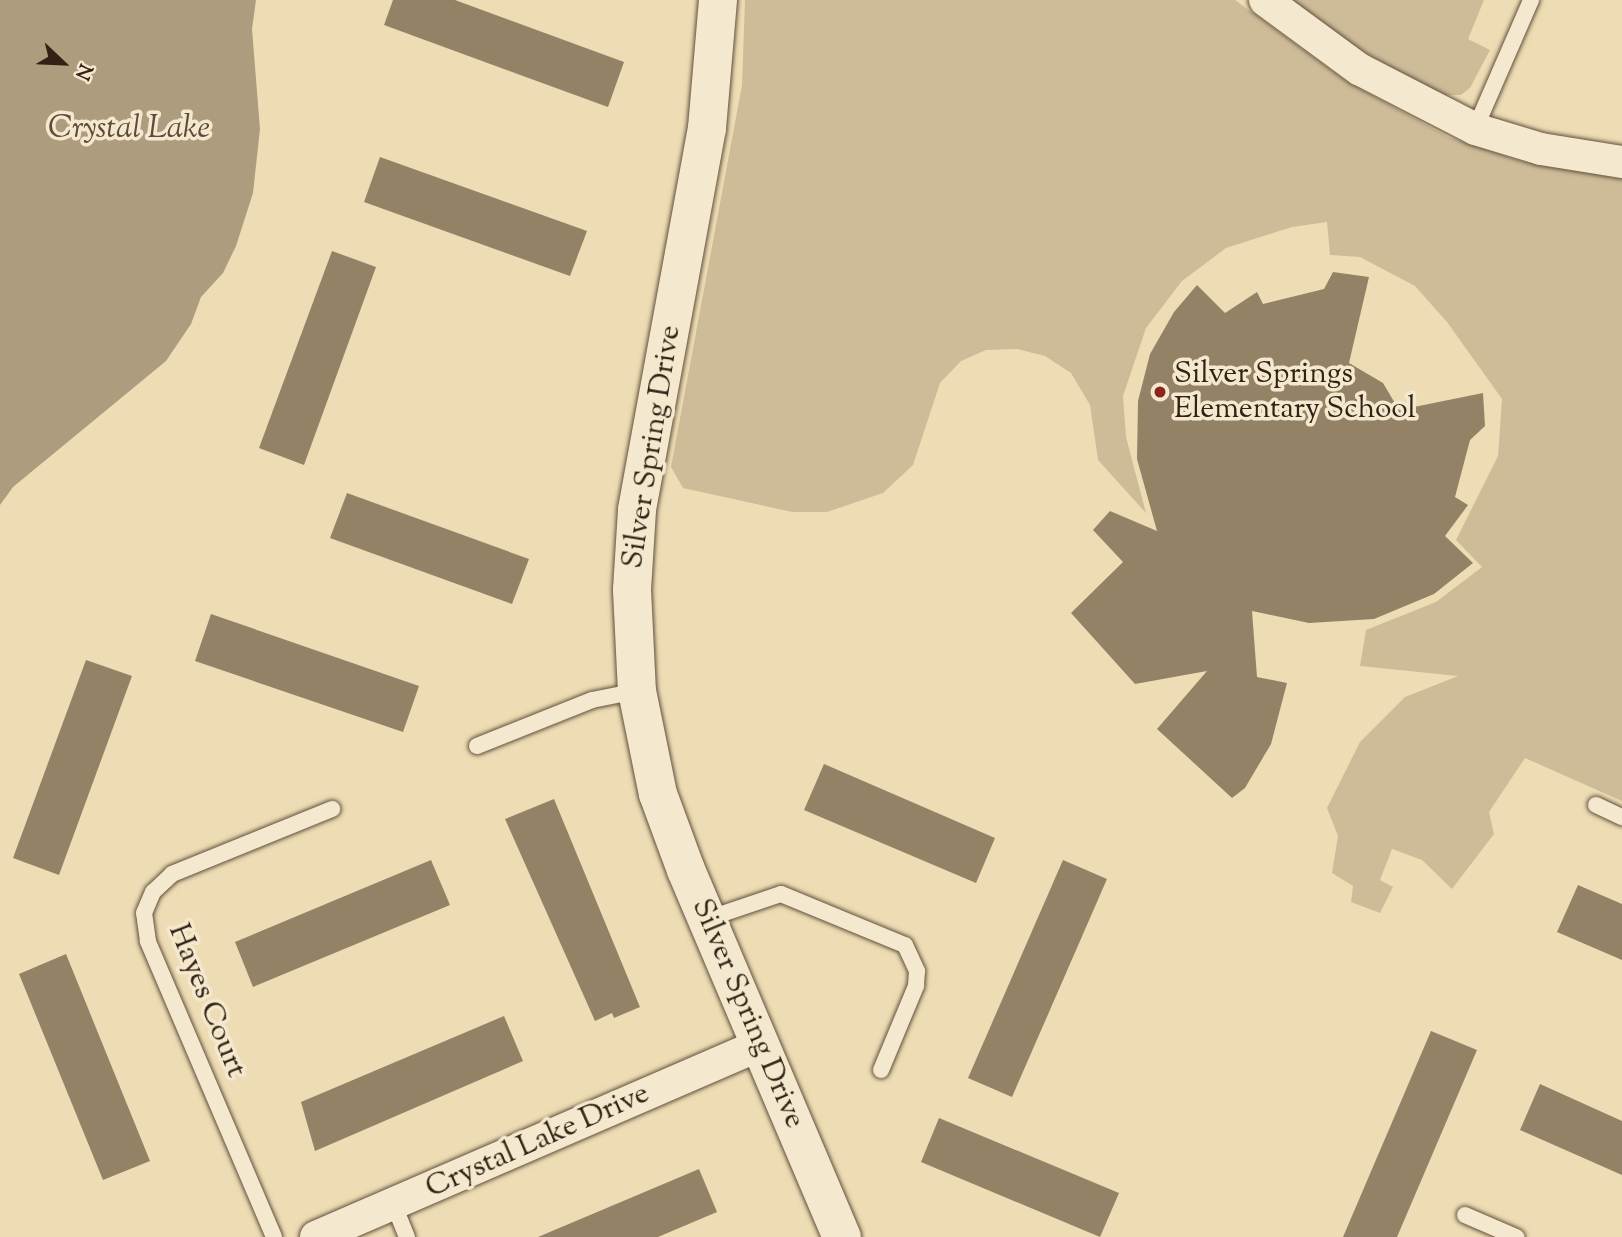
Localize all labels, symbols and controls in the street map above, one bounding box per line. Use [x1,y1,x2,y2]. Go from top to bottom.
north arrow [28,28,98,98]
text: N [67,59,98,84]
water label: Crystal Lake [48,110,210,148]
street label: Silver Spring Drive [616,323,690,571]
place label: Silver Springs Elementary School [1174,357,1416,428]
marker: Silver Springs Elementary School [1152,384,1168,400]
street label: Silver Spring Drive [682,894,812,1134]
street label: Hayes Court [159,919,253,1083]
street label: Crystal Lake Drive [421,1077,655,1207]

